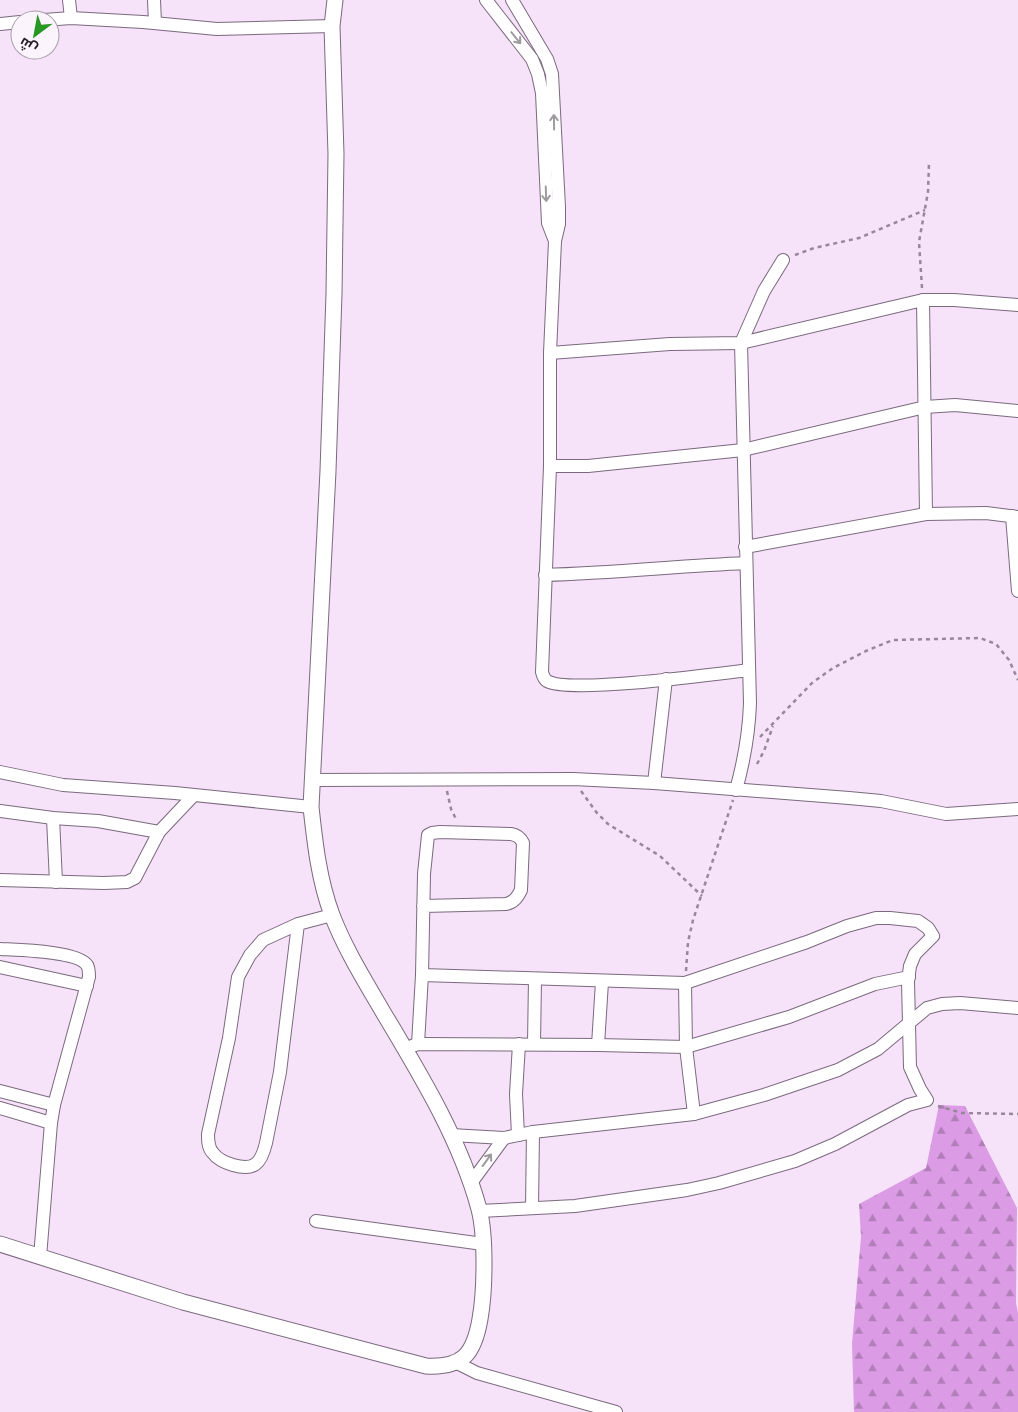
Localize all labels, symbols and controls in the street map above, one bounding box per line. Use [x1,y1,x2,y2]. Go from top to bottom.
north arrow [10,10,60,60]
one-way arrow [511,31,521,45]
text: ش [16,34,40,58]
one-way arrow [550,115,559,131]
one-way arrow [541,185,551,201]
one-way arrow [482,1153,492,1167]

